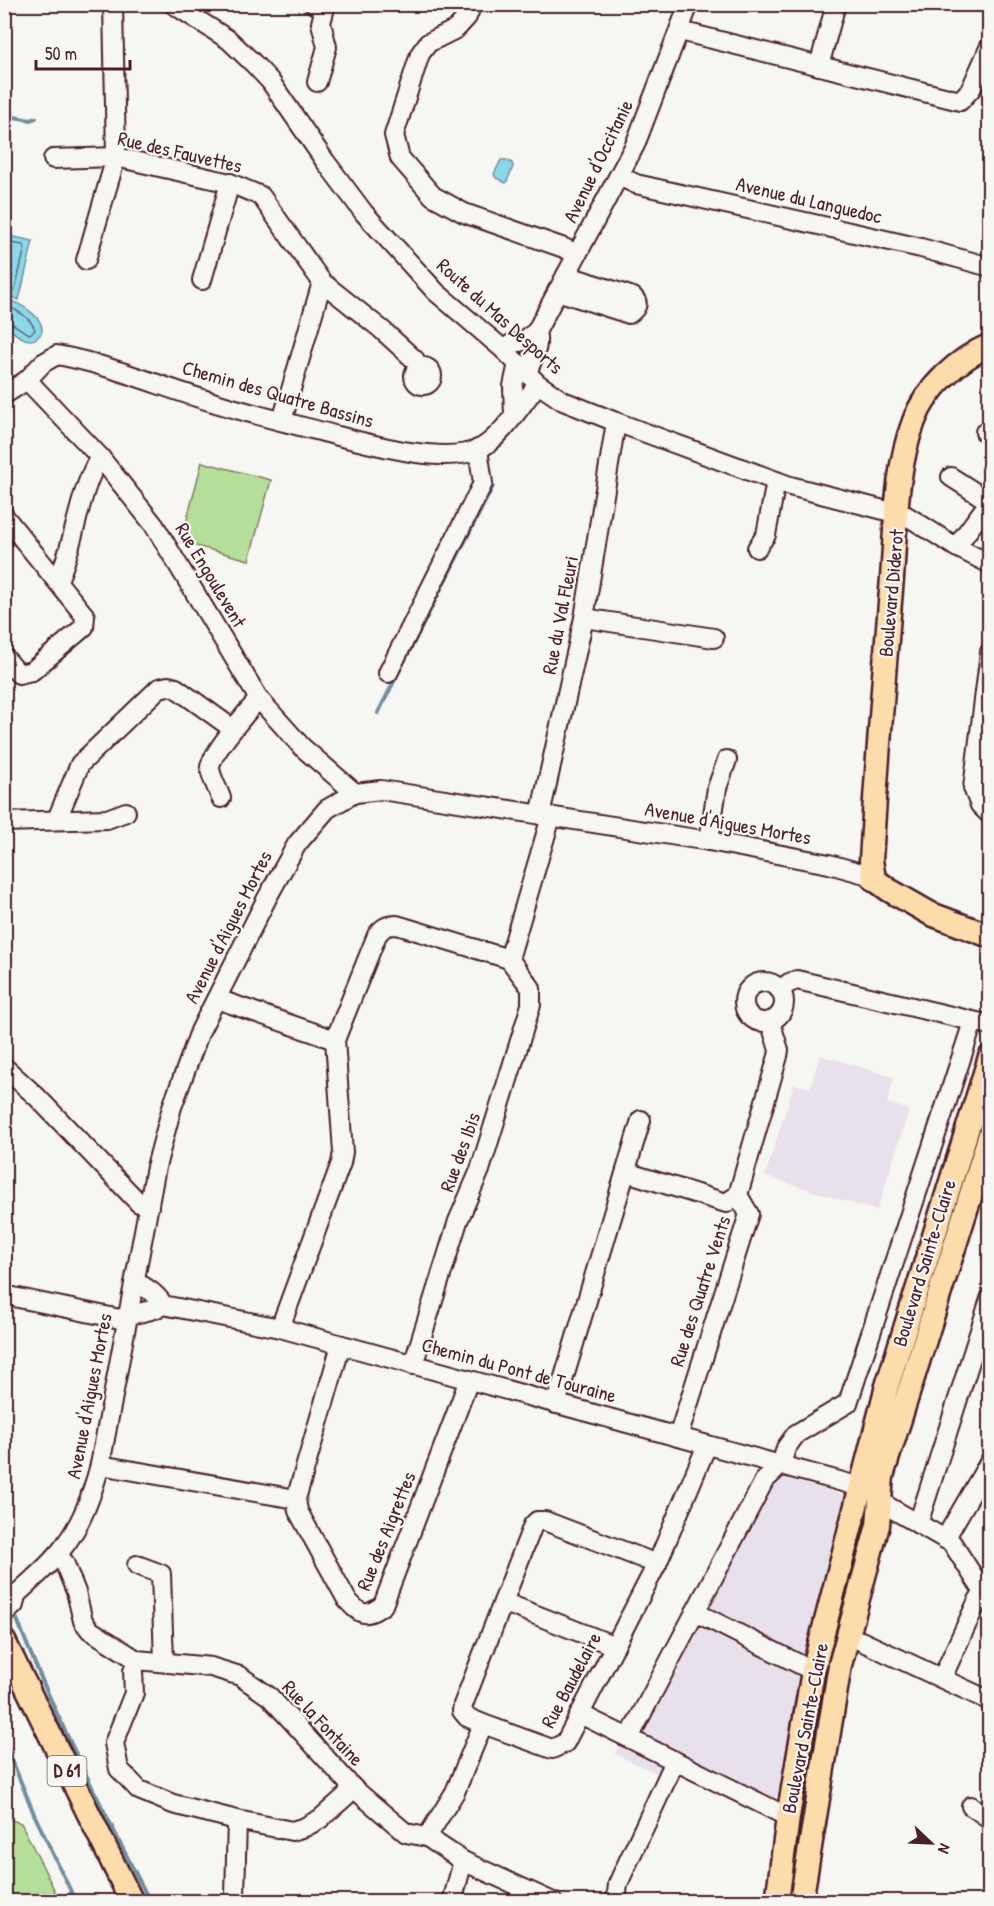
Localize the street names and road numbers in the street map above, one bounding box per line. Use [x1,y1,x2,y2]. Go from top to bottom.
street label: Avenue d'Occitanie [556,95,639,227]
street label: Rue des Fauvettes [115,124,245,179]
street label: Avenue du Languedoc [734,170,885,229]
street label: Route du Mas Desports [431,252,569,380]
street label: Chemin des Quatre Bassins [179,353,377,434]
street label: Rue Engoulevent [170,517,254,633]
street label: Boulevard Diderot [871,527,910,658]
street label: Rue du Val Fleuri [535,553,584,676]
street label: Avenue d'Aigues Mortes [643,795,813,850]
street label: Avenue d'Aigues Mortes [177,846,278,1008]
street label: Rue des Ibis [433,1108,486,1195]
street label: Boulevard Sainte-Claire [885,1176,962,1350]
street label: Rue des Quatre Vents [662,1212,737,1369]
street label: Avenue d'Aigues Mortes [59,1311,118,1481]
street label: Chemin du Pont de Touraine [419,1331,619,1409]
street label: Rue des Aigrettes [349,1467,422,1594]
street label: Rue Baudelaire [534,1627,607,1732]
street label: Boulevard Sainte-Claire [775,1640,834,1815]
street label: Rue la Fontaine [277,1674,370,1771]
road number: D 61 [48,1756,86,1786]

